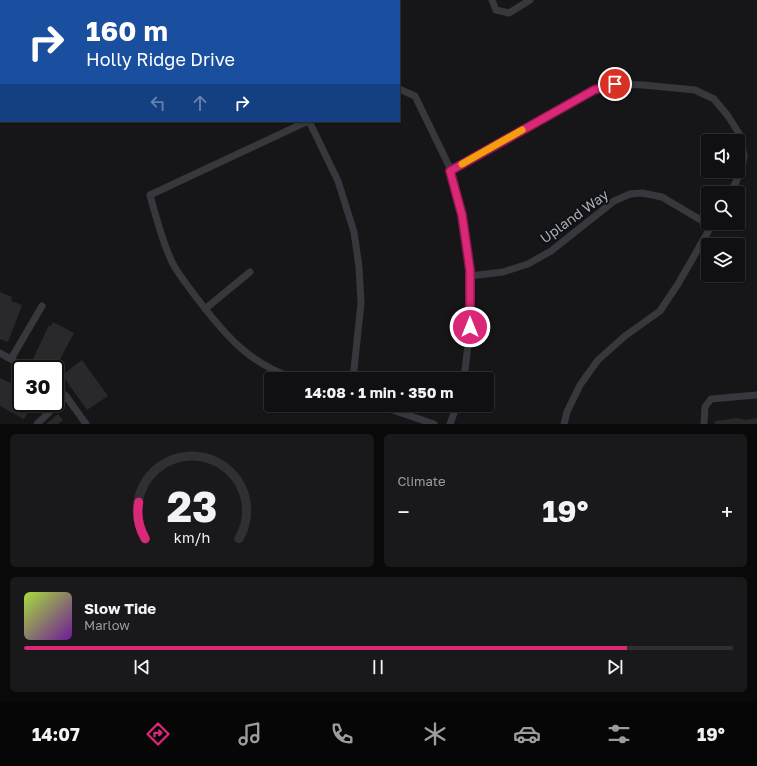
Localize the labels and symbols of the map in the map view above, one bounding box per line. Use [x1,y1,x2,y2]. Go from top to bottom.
pin [598,67,632,101]
street label: Upland Way [537,185,612,246]
position arrow [449,306,491,348]
speed limit sign: 30 [12,360,64,412]

